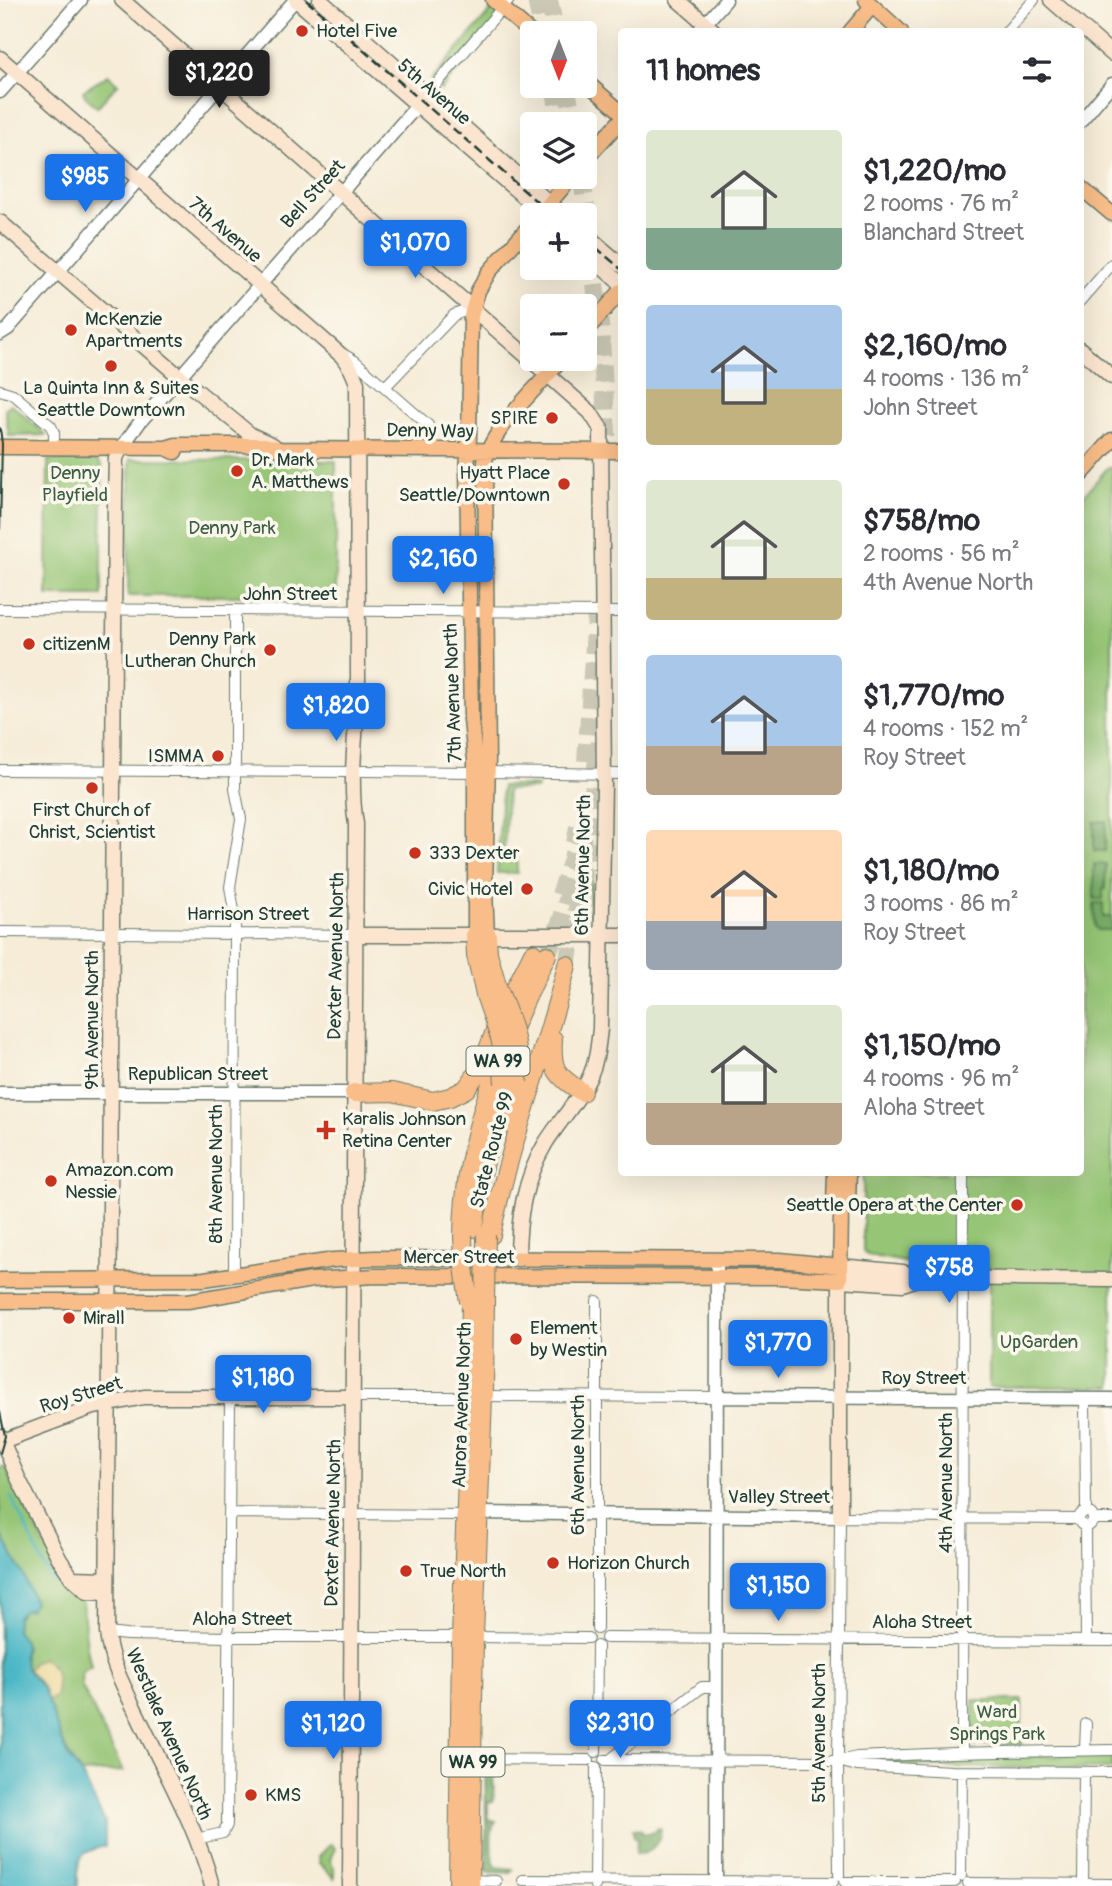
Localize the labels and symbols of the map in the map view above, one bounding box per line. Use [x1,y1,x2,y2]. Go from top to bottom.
place label: Hotel Five [316,19,398,43]
north arrow [520,21,597,98]
marker: Hotel Five [294,23,310,39]
pin: $1,220 [162,50,276,110]
street label: 5th Avenue [392,54,476,131]
pin: $985 [44,154,126,214]
street label: Bell Street [276,154,351,234]
street label: 7th Avenue [183,192,267,269]
pin: $1,070 [358,220,472,280]
place label: McKenzie Apartments [85,307,183,353]
marker: McKenzie Apartments [63,322,79,338]
marker: La Quinta Inn & Suites Seattle Downtown [103,358,119,374]
place label: La Quinta Inn & Suites Seattle Downtown [23,376,199,422]
place label: SPIRE [490,406,538,430]
marker: SPIRE [544,410,560,426]
street label: Denny Way [386,418,474,444]
place label: Dr. Mark A. Matthews [251,448,349,494]
park label: Denny Playfield [42,461,108,507]
place label: Hyatt Place Seattle/Downtown [399,461,551,507]
marker: Dr. Mark A. Matthews [229,463,245,479]
marker: Hyatt Place Seattle/Downtown [556,476,572,492]
park label: Denny Park [188,516,276,540]
pin: $2,160 [386,536,500,596]
street label: John Street [243,582,338,606]
street label: 7th Avenue North [439,623,467,763]
place label: Denny Park Lutheran Church [124,627,256,673]
place label: citizenM [43,632,110,656]
marker: citizenM [21,636,37,652]
marker: Denny Park Lutheran Church [262,642,278,658]
pin: $1,820 [279,684,393,743]
place label: ISMMA [148,744,204,768]
marker: ISMMA [210,748,226,764]
marker: First Church of Christ, Scientist [84,780,100,796]
street label: 6th Avenue North [570,794,596,936]
place label: First Church of Christ, Scientist [29,798,156,844]
place label: 333 Dexter [429,841,520,865]
marker: 333 Dexter [407,845,423,861]
street label: Dexter Avenue North [323,872,349,1040]
place label: Civic Hotel [428,877,513,901]
marker: Civic Hotel [519,881,535,897]
street label: Harrison Street [187,902,310,926]
street label: 9th Avenue North [80,950,104,1090]
road number: WA 99 [466,1046,530,1076]
street label: Republican Street [128,1062,269,1086]
street label: State Route 99 [465,1089,519,1211]
street label: 8th Avenue North [204,1104,228,1244]
place label: Karalis Johnson Retina Center [342,1107,466,1153]
marker: Karalis Johnson Retina Center [316,1120,336,1140]
place label: Amazon.com Nessie [65,1158,174,1204]
marker: Amazon.com Nessie [43,1173,59,1189]
place label: Seattle Opera at the Center [786,1193,1003,1217]
marker: Seattle Opera at the Center [1009,1197,1025,1213]
street label: Mercer Street [403,1245,515,1269]
pin: $758 [908,1246,990,1305]
place label: Mirall [83,1306,125,1330]
marker: Mirall [61,1310,77,1326]
place label: Element by Westin [530,1316,607,1362]
pin: $1,770 [721,1320,835,1380]
street label: Aurora Avenue North [447,1321,477,1489]
park label: UpGarden [1000,1330,1078,1354]
marker: Element by Westin [508,1331,524,1347]
pin: $1,180 [206,1356,320,1415]
street label: Roy Street [882,1366,967,1390]
street label: Roy Street [37,1371,125,1419]
street label: 6th Avenue North [566,1395,590,1535]
street label: 4th Avenue North [934,1413,958,1553]
street label: Dexter Avenue North [320,1439,346,1607]
street label: Valley Street [728,1485,831,1509]
place label: Horizon Church [567,1551,690,1575]
marker: Horizon Church [545,1555,561,1571]
place label: True North [420,1559,506,1583]
marker: True North [398,1563,414,1579]
pin: $1,150 [721,1564,835,1623]
street label: Aloha Street [192,1607,293,1631]
street label: Aloha Street [872,1610,973,1634]
street label: Westlake Avenue North [120,1644,218,1824]
street label: 5th Avenue North [807,1663,831,1803]
pin: $2,310 [563,1700,677,1760]
park label: Ward Springs Park [949,1700,1045,1746]
pin: $1,120 [276,1702,390,1761]
road number: WA 99 [442,1748,504,1777]
place label: KMS [265,1783,301,1807]
marker: KMS [243,1787,259,1803]

